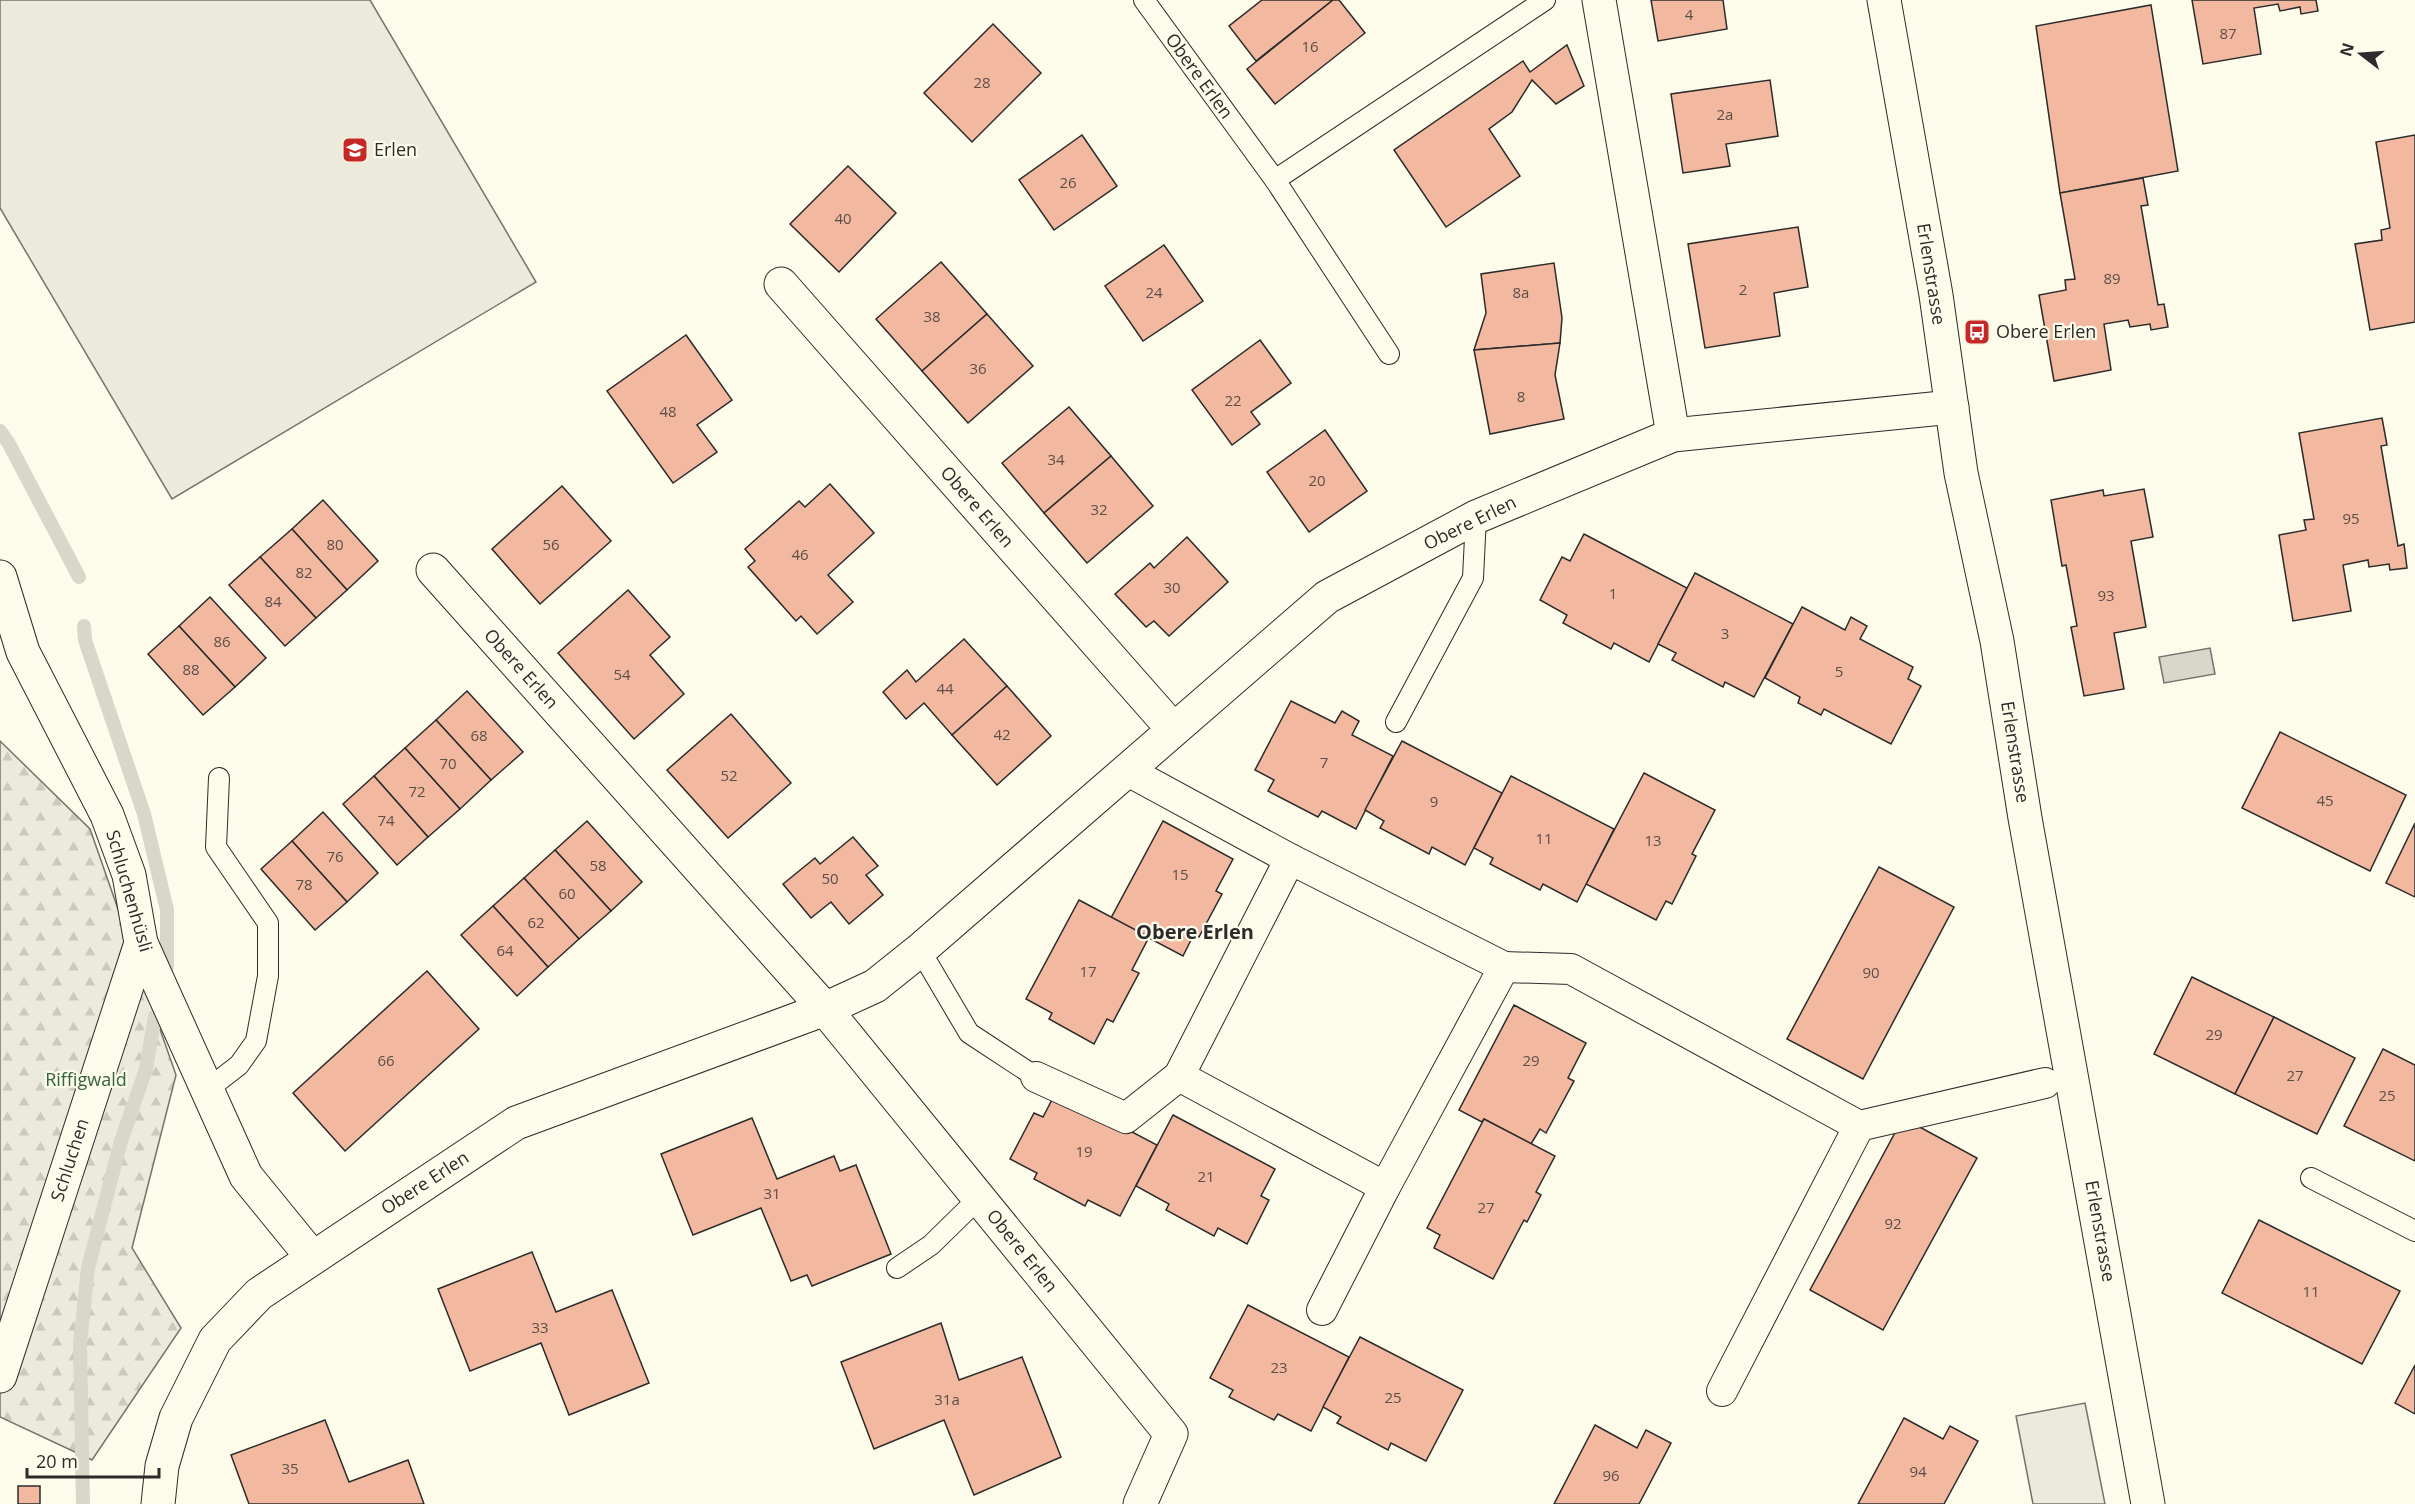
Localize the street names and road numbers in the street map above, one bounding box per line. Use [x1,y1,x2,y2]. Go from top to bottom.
street label: Obere Erlen [1161,28,1239,123]
street label: Erlenstrasse [1912,221,1952,326]
street label: Obere Erlen [936,461,1020,552]
street label: Obere Erlen [1419,489,1520,555]
street label: Obere Erlen [479,623,564,714]
street label: Erlenstrasse [1996,699,2036,804]
street label: Schluchenhüsli [101,827,159,954]
street label: Schluchen [44,1115,94,1204]
street label: Obere Erlen [376,1145,473,1220]
street label: Erlenstrasse [2080,1178,2122,1283]
street label: Obere Erlen [982,1204,1064,1297]

